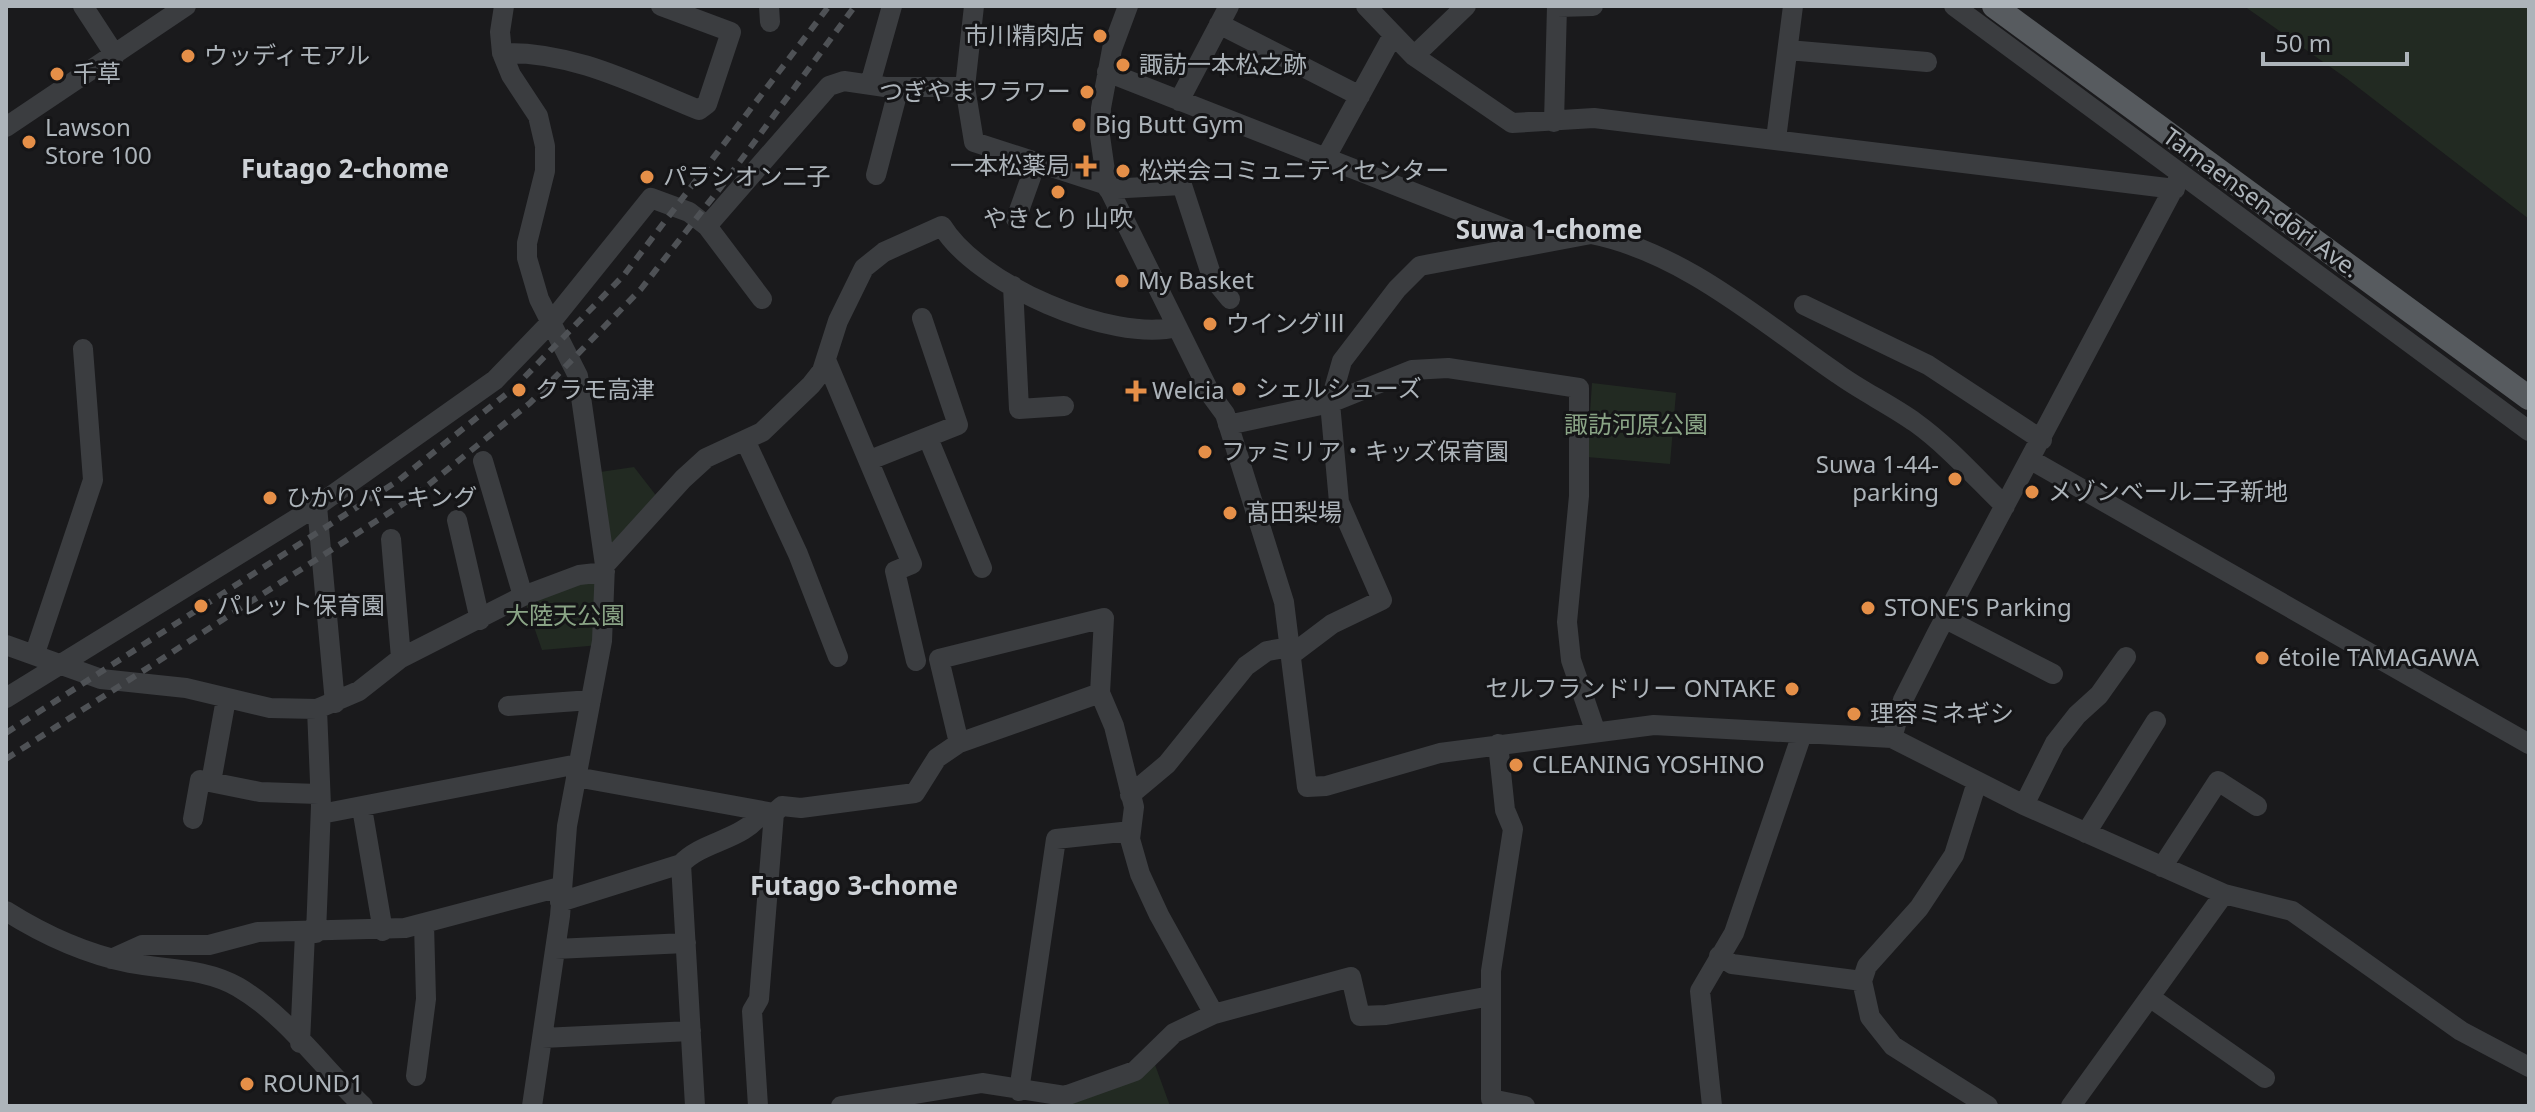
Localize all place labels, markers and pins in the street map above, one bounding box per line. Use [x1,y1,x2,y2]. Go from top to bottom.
place label: 市川精肉店 [964,18,1084,51]
marker: 市川精肉店 [1091,27,1109,45]
place label: ウッディモアル [204,38,370,71]
marker: ウッディモアル [179,47,197,65]
place label: 諏訪一本松之跡 [1139,47,1307,80]
place label: 千草 [73,56,121,89]
marker: 諏訪一本松之跡 [1114,56,1132,74]
marker: 千草 [48,65,66,83]
place label: つぎやまフラワー [879,74,1071,107]
marker: つぎやまフラワー [1078,83,1096,101]
place label: Big Butt Gym [1095,107,1244,140]
place label: Lawson Store 100 [45,110,152,171]
marker: Big Butt Gym [1070,116,1088,134]
marker: Lawson Store 100 [20,133,38,151]
place label: 一本松薬局 [950,148,1070,181]
place label: 松栄会コミュニティセンター [1139,153,1450,186]
marker: 一本松薬局 [1077,157,1095,175]
place label: パラシオン二子 [663,159,831,192]
marker: 松栄会コミュニティセンター [1114,162,1132,180]
marker: パラシオン二子 [638,168,656,186]
marker: やきとり 山吹 [1049,183,1067,201]
place label: やきとり 山吹 [983,201,1133,234]
place label: My Basket [1138,263,1254,296]
marker: My Basket [1113,272,1131,290]
place label: ウイングⅢ [1226,306,1346,339]
marker: ウイングⅢ [1201,315,1219,333]
place label: シェルシューズ [1255,371,1422,404]
place label: クラモ高津 [535,372,655,405]
place label: Welcia [1152,373,1225,406]
marker: シェルシューズ [1230,380,1248,398]
marker: クラモ高津 [510,381,528,399]
marker: Welcia [1127,382,1145,400]
place label: ファミリア・キッズ保育園 [1221,434,1509,467]
marker: ファミリア・キッズ保育園 [1196,443,1214,461]
place label: Suwa 1-44- parking [1816,447,1939,508]
marker: Suwa 1-44- parking [1946,470,1964,488]
place label: メゾンベール二子新地 [2048,474,2288,507]
place label: ひかりパーキング [286,480,477,513]
marker: メゾンベール二子新地 [2023,483,2041,501]
marker: ひかりパーキング [261,489,279,507]
place label: 髙田梨場 [1246,495,1342,528]
marker: 髙田梨場 [1221,504,1239,522]
place label: パレット保育園 [217,588,385,621]
place label: STONE'S Parking [1884,590,2072,623]
marker: パレット保育園 [192,597,210,615]
marker: STONE'S Parking [1859,599,1877,617]
place label: étoile TAMAGAWA [2278,640,2480,673]
marker: étoile TAMAGAWA [2253,649,2271,667]
place label: セルフランドリー ONTAKE [1486,671,1776,704]
marker: セルフランドリー ONTAKE [1783,680,1801,698]
place label: 理容ミネギシ [1870,696,2014,729]
marker: 理容ミネギシ [1845,705,1863,723]
place label: CLEANING YOSHINO [1532,747,1765,780]
marker: CLEANING YOSHINO [1507,756,1525,774]
place label: ROUND1 [263,1066,364,1099]
marker: ROUND1 [238,1075,256,1093]

